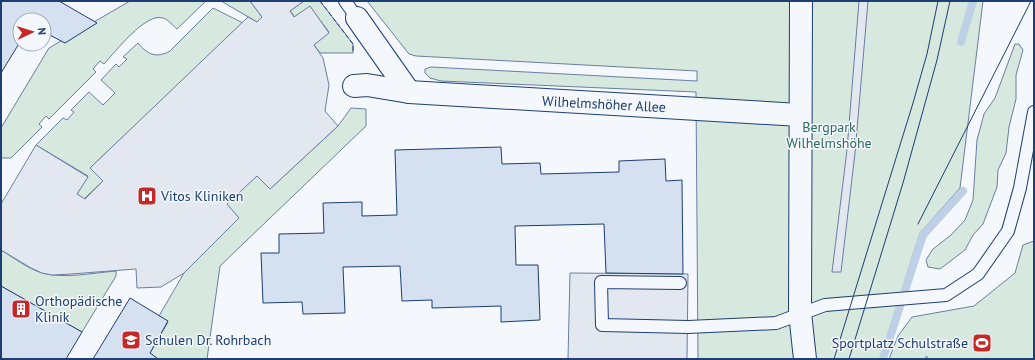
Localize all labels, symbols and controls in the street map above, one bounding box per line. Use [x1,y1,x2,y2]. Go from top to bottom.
north arrow [12,12,52,52]
text: N [35,27,49,35]
street label: Wilhelmshöher Allee [542,92,666,116]
park label: Bergpark Wilhelmshöhe [786,118,872,152]
hospital icon: Vitos Kliniken [136,185,158,207]
place label: Vitos Kliniken [160,187,244,205]
place label: Orthopädische Klinik [35,292,122,326]
building icon: Orthopädische Klinik [10,298,32,320]
school or university icon: Schulen Dr. Rohrbach [120,329,142,351]
place label: Schulen Dr. Rohrbach [145,331,271,349]
sports icon: Sportplatz Schulstraße [971,332,993,354]
place label: Sportplatz Schulstraße [832,334,968,352]

